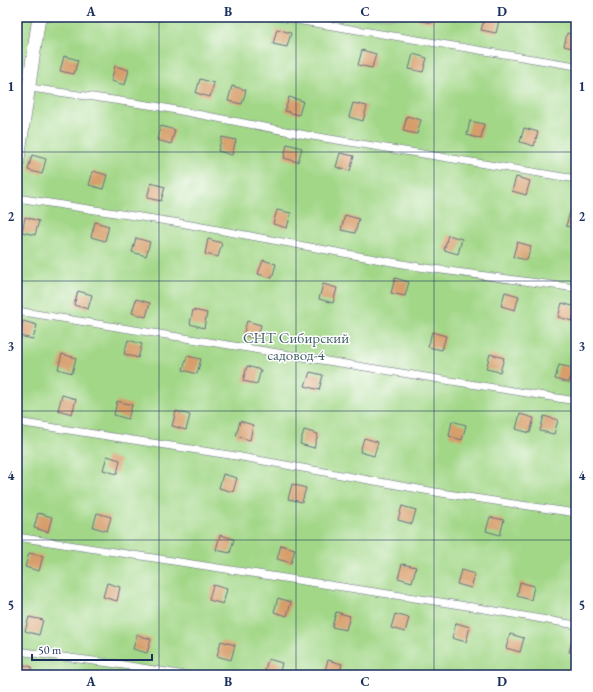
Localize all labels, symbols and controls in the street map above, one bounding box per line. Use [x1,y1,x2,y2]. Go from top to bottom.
text: A [85,3,96,20]
text: B [224,3,232,20]
text: C [360,3,370,20]
text: D [497,3,507,20]
text: 1 [8,78,15,95]
text: 1 [579,78,586,95]
text: 2 [8,208,15,225]
text: 2 [579,208,586,225]
park label: СНТ Сибирский садовод-4 [243,328,349,364]
text: 3 [8,338,15,355]
text: 3 [579,338,586,355]
text: 4 [8,467,15,484]
text: 4 [579,467,586,484]
text: 5 [8,597,14,614]
text: 5 [579,597,585,614]
scale bar [32,636,152,662]
text: 50 m [38,642,62,658]
text: A [85,673,96,690]
text: B [224,673,232,690]
text: C [360,673,370,690]
text: D [497,673,507,690]

